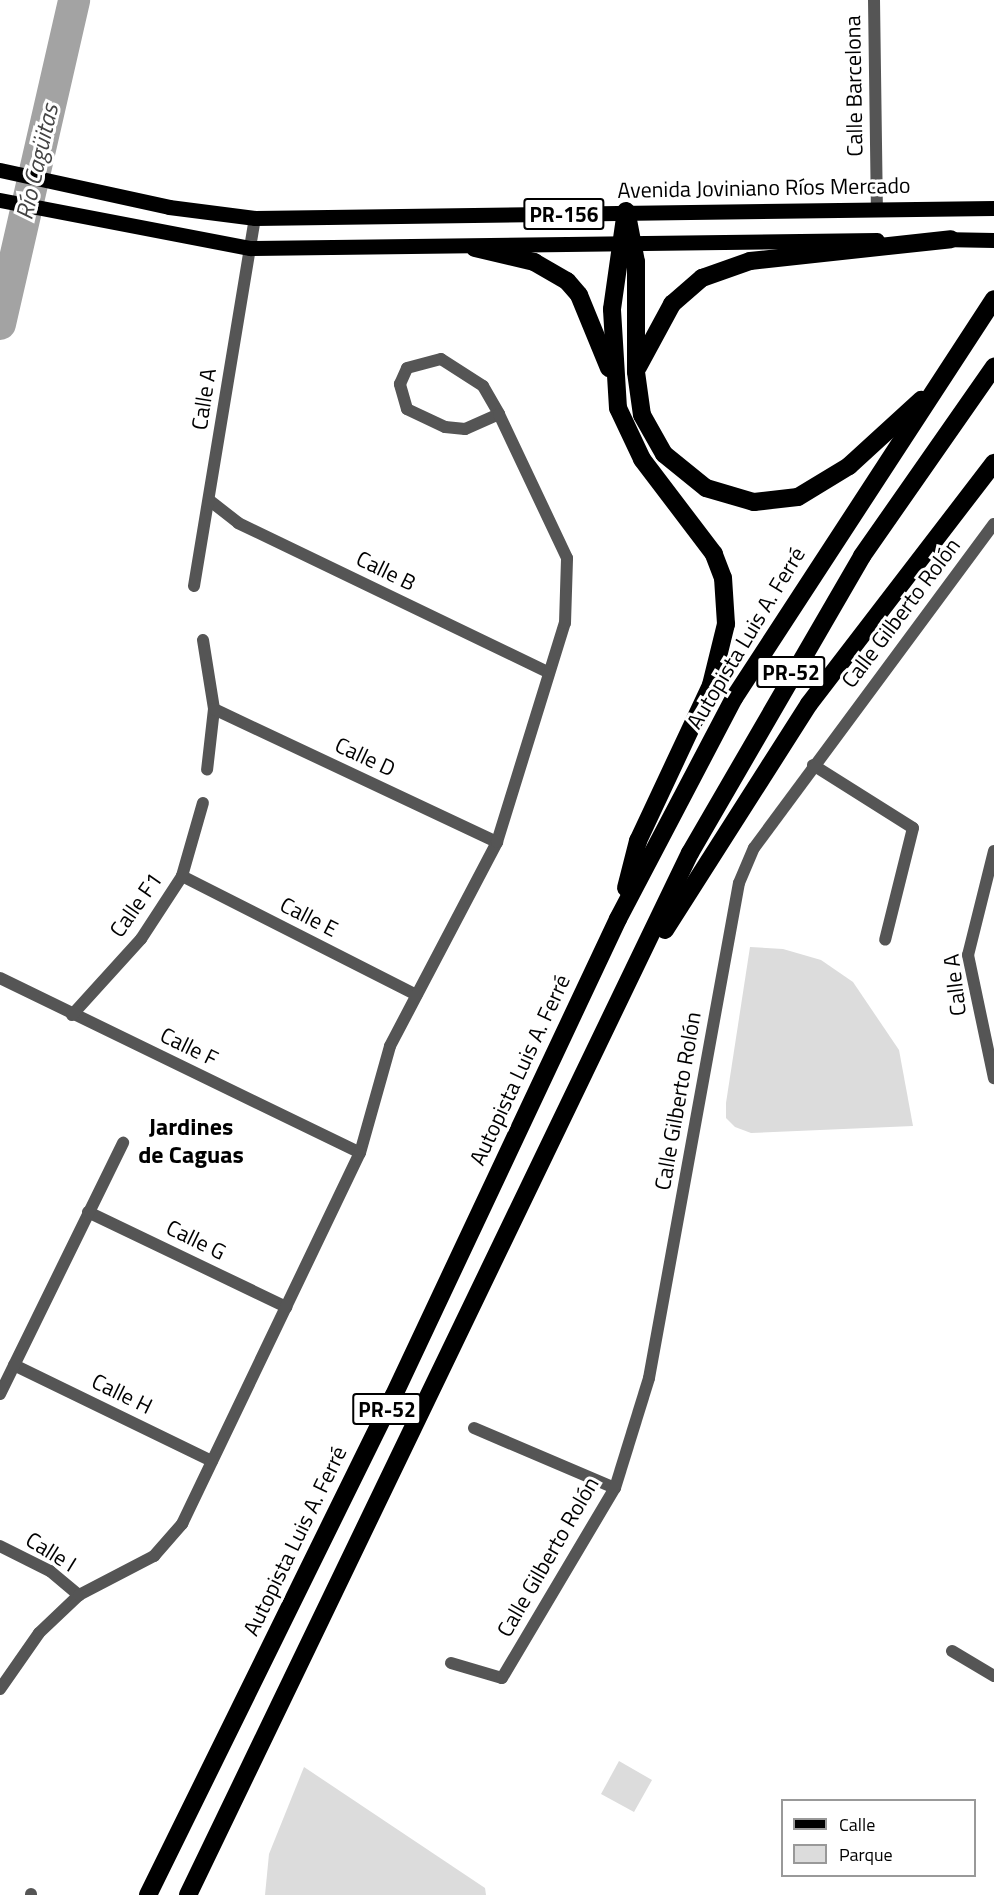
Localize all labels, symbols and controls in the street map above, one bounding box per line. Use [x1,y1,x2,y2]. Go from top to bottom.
street label: Calle Barcelona [840,15,868,157]
water label: Río Cagüitas [10,102,64,222]
street label: Avenida Joviniano Ríos Mercado [617,172,911,204]
road number: PR-156 [522,196,606,232]
street label: Calle A [186,366,222,432]
street label: Calle Gilberto Rolón [836,533,966,693]
street label: Autopista Luis A. Ferré [681,542,811,734]
street label: Calle B [352,545,420,597]
road number: PR-52 [755,654,827,690]
street label: Calle D [331,732,399,782]
street label: Calle F1 [104,868,168,942]
street label: Calle E [276,891,342,943]
street label: Calle A [938,953,972,1017]
street label: Autopista Luis A. Ferré [464,970,576,1170]
street label: Calle Gilberto Rolón [649,1010,707,1192]
street label: Calle F [156,1022,222,1072]
district label: Jardines de Caguas [138,1113,244,1169]
street label: Calle G [162,1214,230,1266]
street label: Calle H [87,1368,157,1420]
road number: PR-52 [351,1391,423,1427]
street label: Autopista Luis A. Ferré [238,1442,352,1640]
street label: Calle Gilberto Rolón [491,1472,605,1642]
street label: Calle I [21,1526,81,1578]
legend [781,1799,976,1877]
text: Calle [839,1811,875,1838]
text: Parque [839,1841,893,1868]

